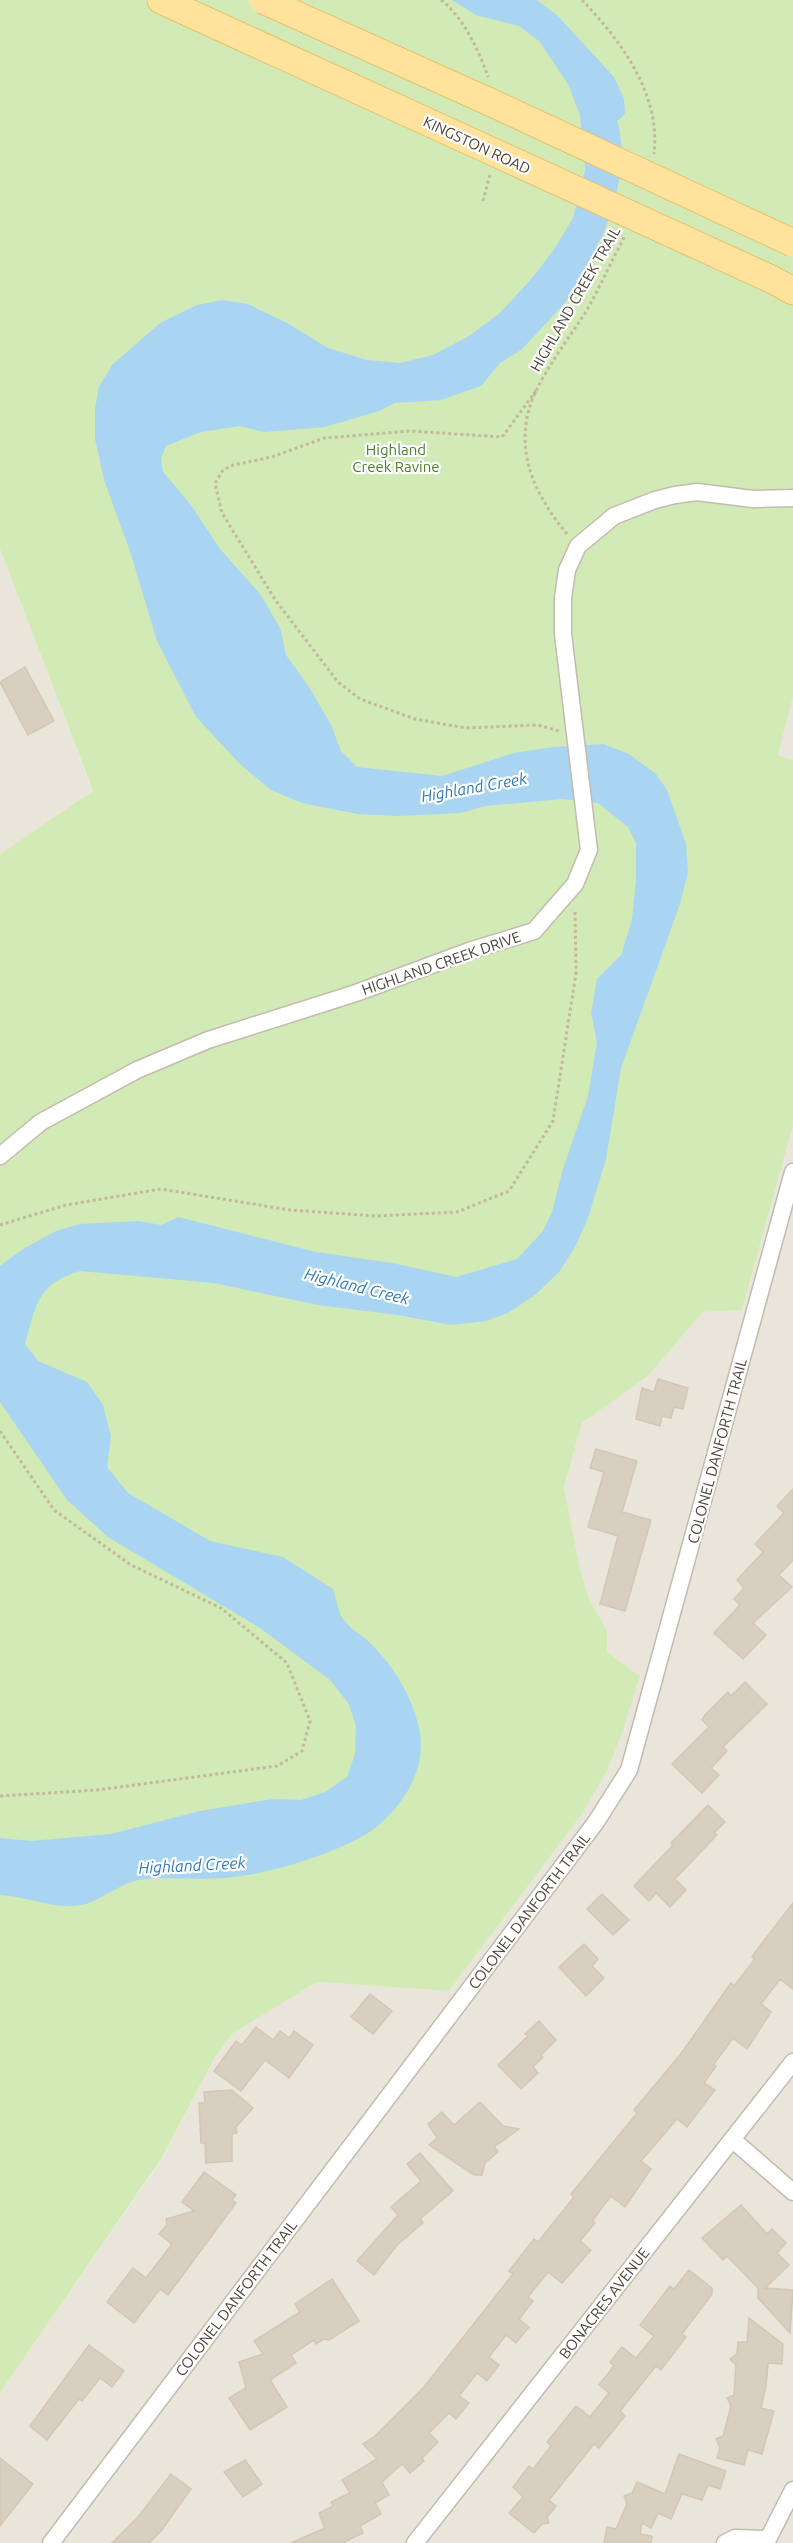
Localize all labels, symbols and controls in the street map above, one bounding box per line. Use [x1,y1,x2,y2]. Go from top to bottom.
street label: KINGSTON ROAD [421,113,533,177]
street label: HIGHLAND CREEK TRAIL [527,223,624,375]
park label: Highland Creek Ravine [352,441,440,475]
water label: Highland Creek [420,769,529,805]
street label: HIGHLAND CREEK DRIVE [359,928,523,998]
water label: Highland Creek [303,1264,412,1308]
street label: COLONEL DANFORTH TRAIL [684,1356,750,1545]
street label: COLONEL DANFORTH TRAIL [465,1829,593,1992]
water label: Highland Creek [138,1853,247,1877]
street label: COLONEL DANFORTH TRAIL [172,2216,300,2379]
street label: BONACRES AVENUE [555,2244,653,2362]

